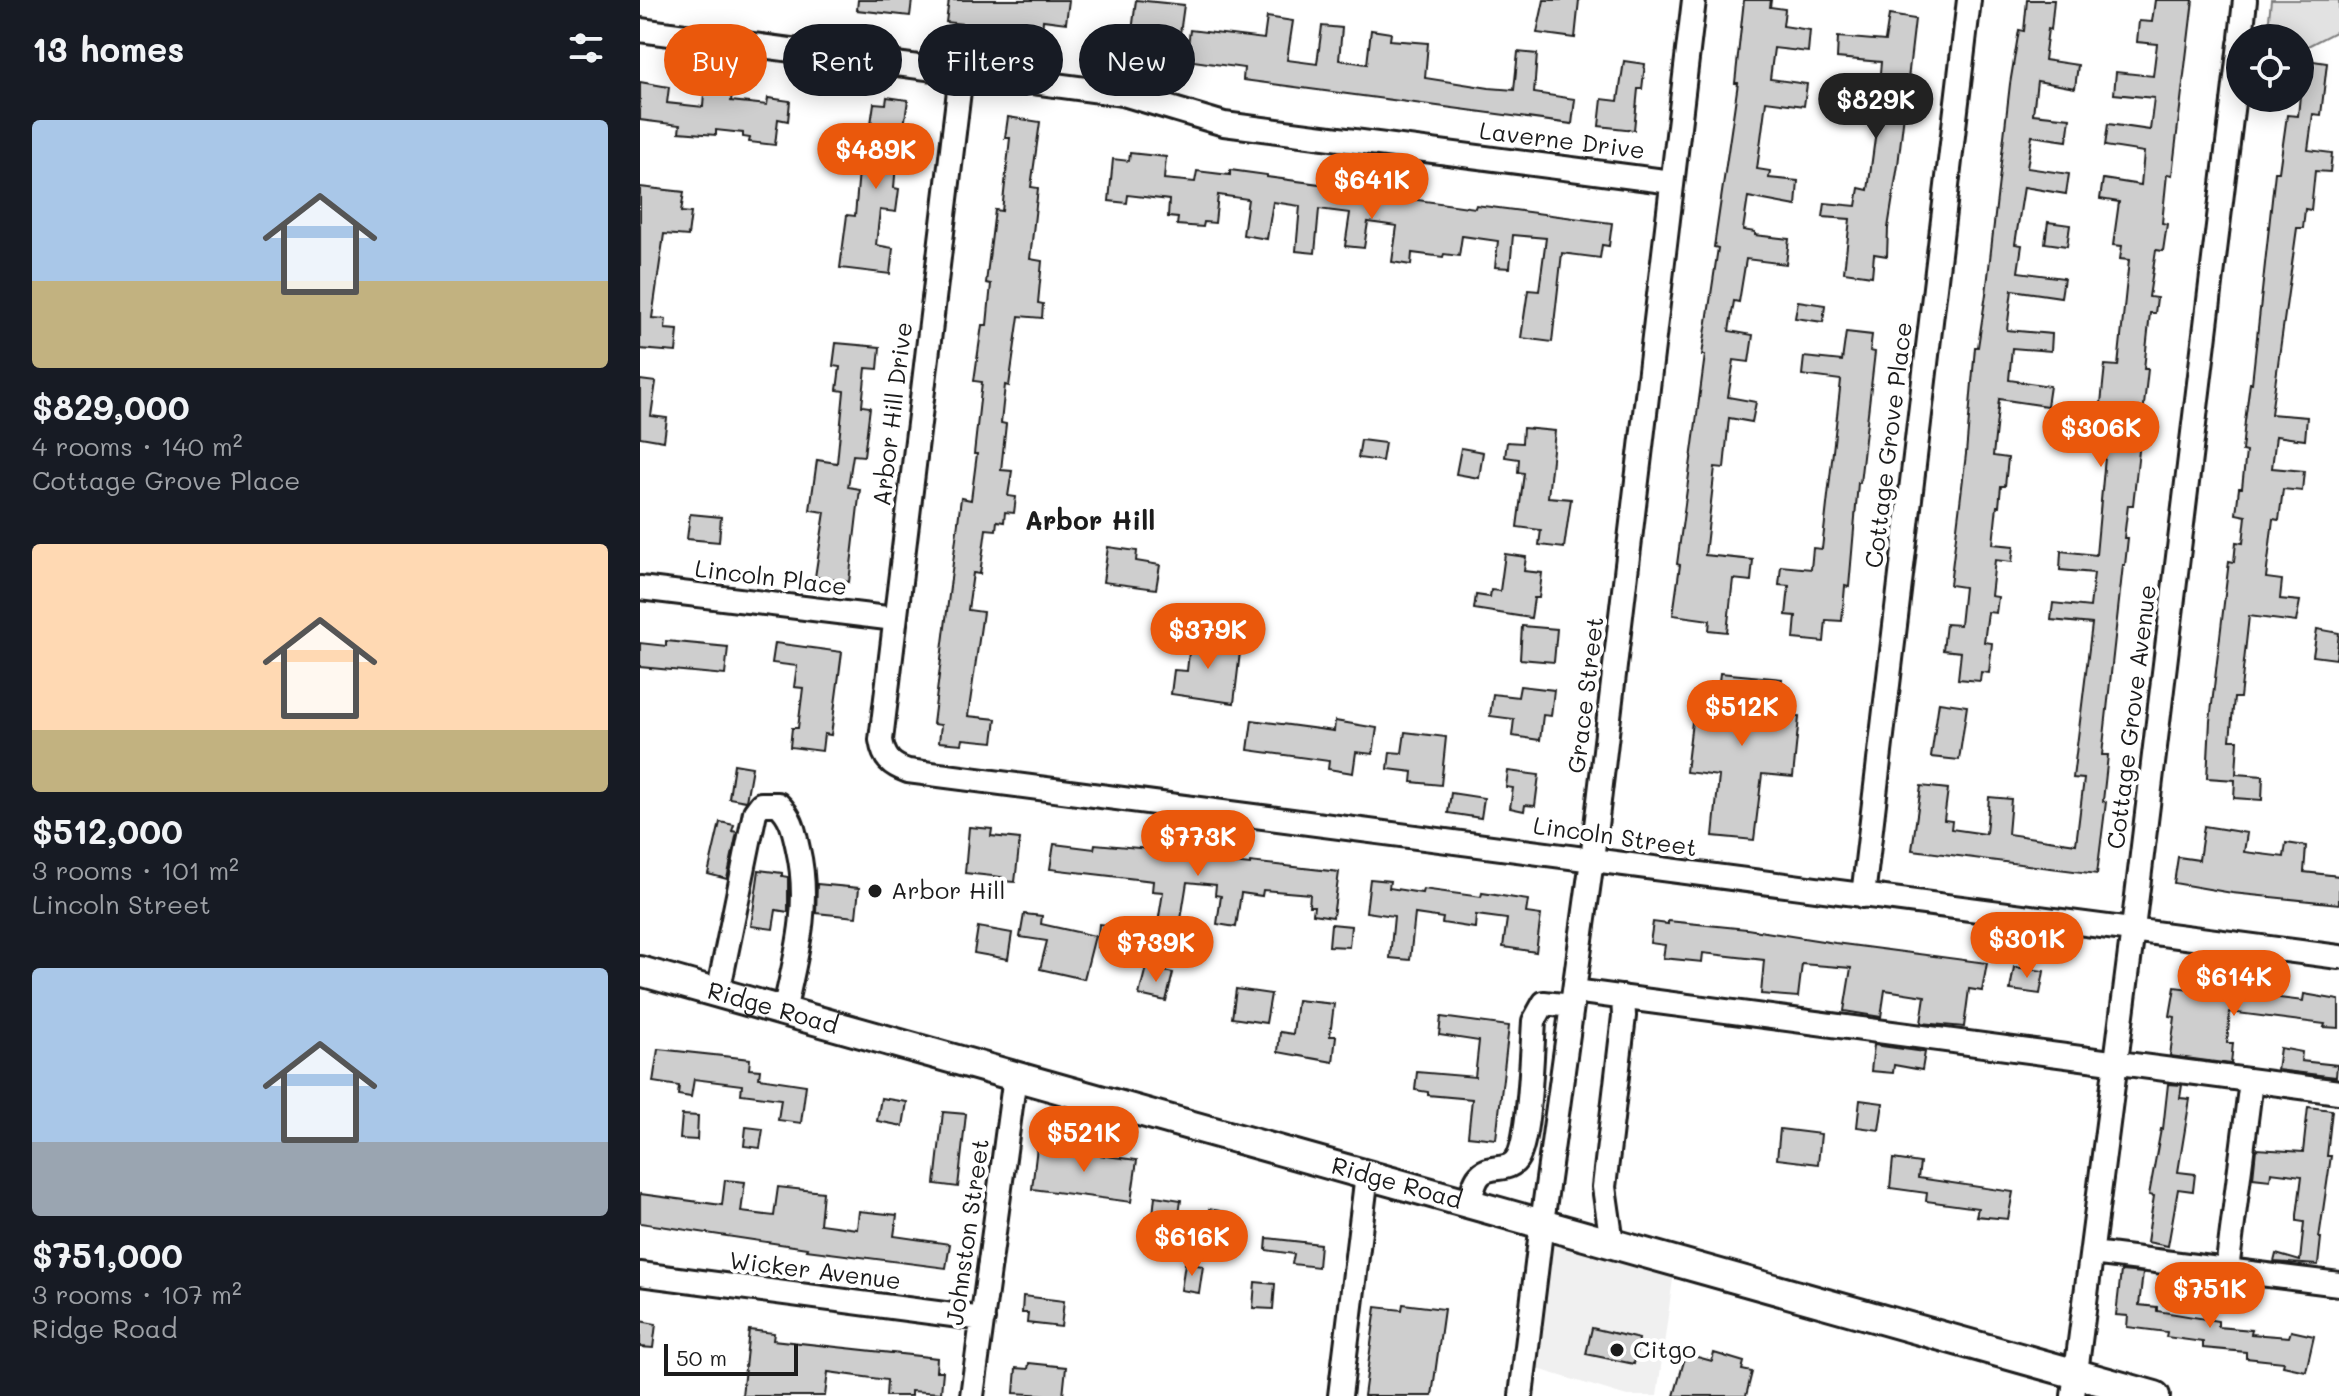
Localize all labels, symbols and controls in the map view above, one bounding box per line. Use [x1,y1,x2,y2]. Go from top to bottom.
chip: Buy [664,24,767,96]
chip: Rent [783,24,902,96]
chip: Filters [918,24,1063,96]
chip: New [1079,24,1195,96]
map controls [2226,24,2314,112]
button: locate [2226,24,2314,112]
text: 13 homes [32,26,185,71]
icon: filters [564,26,608,70]
pin: $829K [1820,73,1932,141]
text: $829K [1836,82,1916,116]
street label: Laverne Drive [1478,114,1647,165]
pin: $489K [820,123,932,191]
text: $489K [835,132,917,166]
pin: $641K [1316,153,1428,221]
text: $641K [1334,162,1410,196]
icon: home [248,172,392,316]
street label: Arbor Hill Drive [865,320,918,508]
street label: Cottage Grove Place [1857,320,1918,570]
text: $829,000 [32,384,190,429]
pin: $306K [2045,401,2157,469]
text: $306K [2060,410,2142,444]
text: 4 rooms · 140 m² [32,429,243,463]
text: Cottage Grove Place [32,463,300,497]
district label: Arbor Hill [1025,503,1155,537]
street label: Lincoln Place [693,552,849,601]
street label: Cottage Grove Avenue [2099,583,2162,851]
icon: home [248,596,392,740]
pin: $379K [1152,603,1264,671]
text: $379K [1169,612,1247,646]
street label: Grace Street [1560,615,1610,775]
pin: $512K [1686,680,1798,748]
text: $512K [1705,689,1779,723]
text: $512,000 [32,808,183,853]
street label: Lincoln Street [1531,809,1699,862]
pin: $773K [1142,810,1254,878]
text: $773K [1159,819,1237,853]
text: 3 rooms · 101 m² [32,853,239,887]
place label: Arbor Hill [891,874,1005,905]
marker: Arbor Hill [866,882,884,900]
text: Lincoln Street [32,887,211,921]
pin: $301K [1971,912,2083,980]
pin: $739K [1100,916,1212,984]
text: $301K [1988,921,2066,955]
text: $739K [1117,925,1195,959]
pin: $614K [2178,950,2290,1018]
text: $614K [2196,959,2272,993]
street label: Ridge Road [704,974,842,1040]
icon: home [248,1020,392,1164]
pin: $521K [1028,1106,1140,1174]
text: $521K [1047,1115,1121,1149]
street label: Johnston Street [938,1137,995,1327]
street label: Ridge Road [1328,1149,1466,1215]
pin: $616K [1136,1210,1248,1278]
text: $616K [1154,1219,1230,1253]
text: $751,000 [32,1232,183,1277]
street label: Wicker Avenue [727,1244,903,1295]
pin: $751K [2154,1262,2266,1330]
text: $751K [2173,1271,2247,1305]
text: 3 rooms · 107 m² [32,1277,242,1311]
text: Ridge Road [32,1311,177,1345]
place label: Citgo [1633,1333,1696,1364]
scale bar [664,1340,798,1376]
marker: Citgo [1608,1341,1626,1359]
text: 50 m [676,1343,727,1372]

